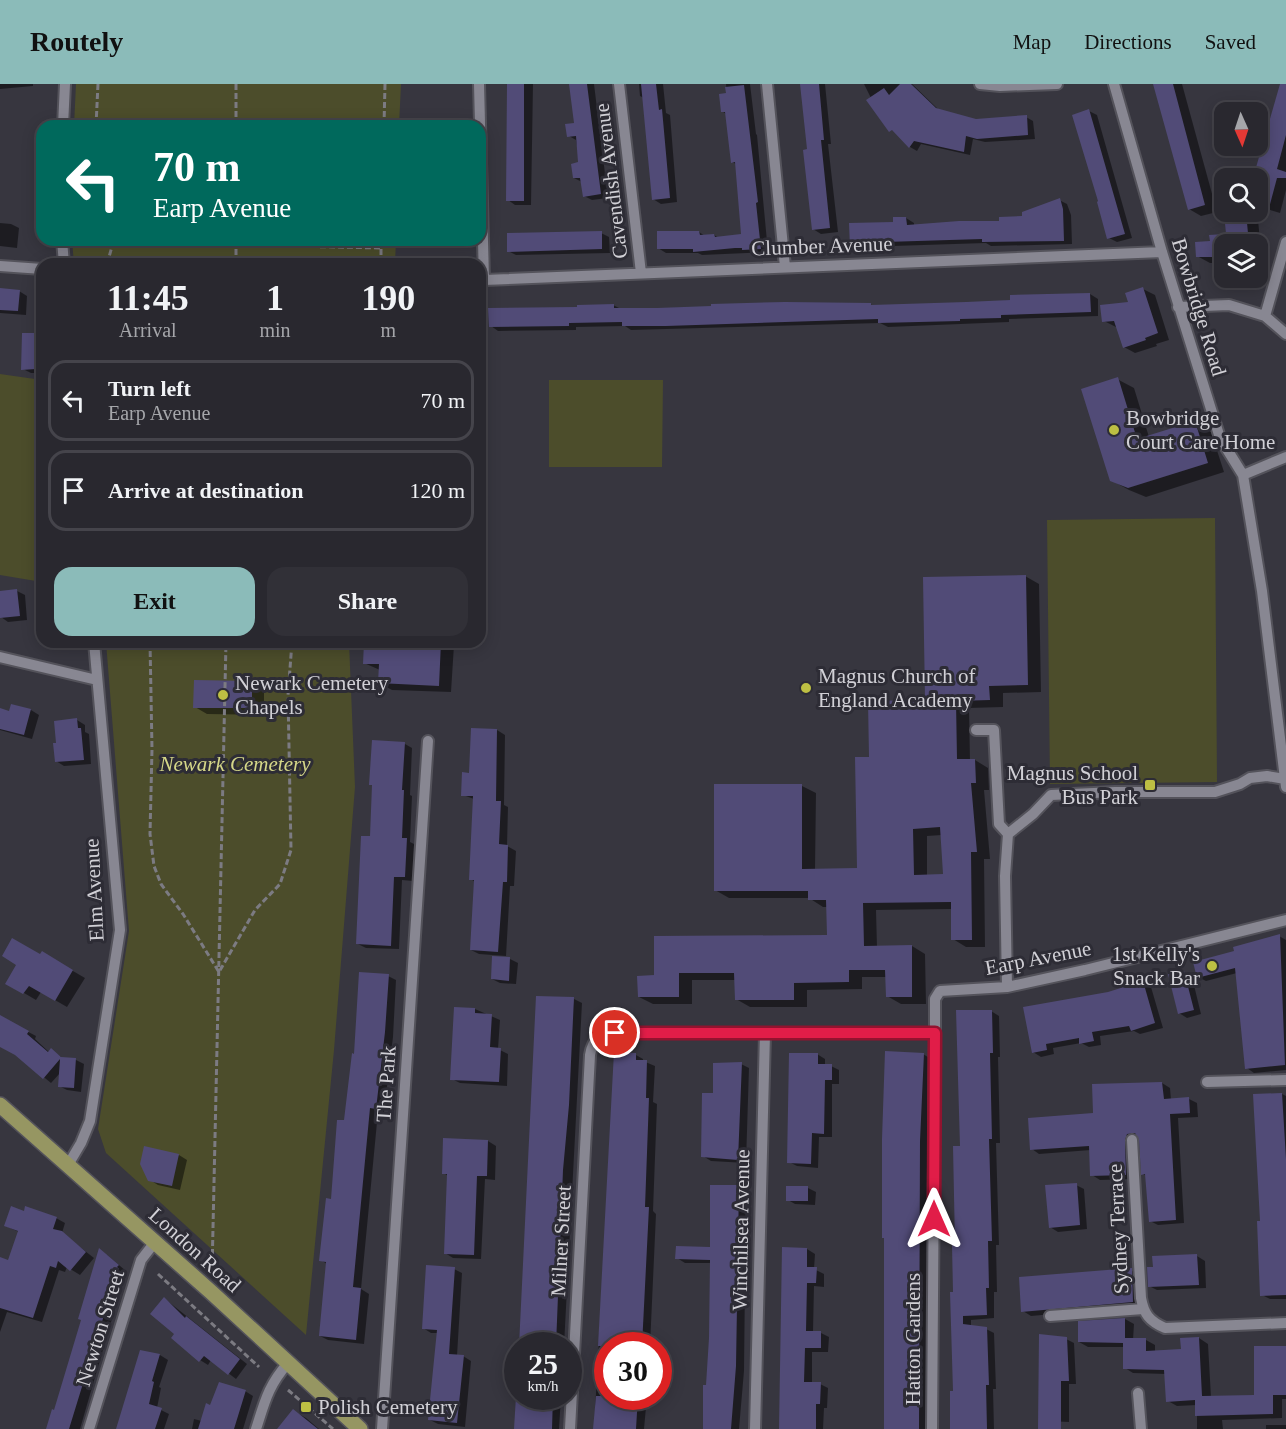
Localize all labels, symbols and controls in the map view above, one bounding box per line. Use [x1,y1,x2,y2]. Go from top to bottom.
text: Routely [30,26,123,57]
text: Map [1013,30,1051,54]
text: Directions [1084,30,1172,54]
text: Saved [1205,30,1256,54]
street label: Cavendish Avenue [590,102,632,260]
north arrow [1214,102,1268,156]
map controls [1214,102,1268,288]
icon: left [54,144,132,222]
text: 70 m [153,144,241,190]
button: search [1214,168,1268,222]
text: Earp Avenue [153,193,291,223]
street label: Clumber Avenue [751,232,893,260]
button: layers [1214,234,1268,288]
street label: Bowbridge Road [1167,235,1232,379]
text: 11:45 [107,278,189,318]
text: 1 [266,278,284,318]
text: 190 [361,278,415,318]
text: Arrival [119,319,177,341]
text: min [259,319,291,341]
text: m [380,319,396,341]
text: Turn left [108,376,191,401]
icon: left [57,384,90,417]
text: 70 m [420,388,465,413]
text: Earp Avenue [108,402,210,424]
place label: Bowbridge Court Care Home [1126,406,1275,454]
marker: Bowbridge Court Care Home [1107,423,1121,437]
icon: arrive [57,474,90,507]
text: Arrive at destination [108,478,304,503]
text: 120 m [409,478,465,503]
button: Exit [54,567,255,636]
button: Share [267,567,468,636]
place label: Magnus Church of England Academy [818,664,975,712]
place label: Newark Cemetery Chapels [235,671,389,719]
marker: Magnus Church of England Academy [799,681,813,695]
marker: Newark Cemetery Chapels [216,688,230,702]
park label: Newark Cemetery [158,752,311,776]
place label: Magnus School Bus Park [1007,761,1138,809]
marker: Magnus School Bus Park [1143,778,1157,792]
street label: Elm Avenue [79,838,109,942]
street label: Earp Avenue [983,936,1093,980]
place label: 1st Kelly's Snack Bar [1112,942,1200,990]
marker: 1st Kelly's Snack Bar [1205,959,1219,973]
pin [589,1007,640,1058]
icon: arrive [598,1016,631,1049]
street label: The Park [371,1045,401,1123]
street label: Winchilsea Avenue [728,1149,754,1311]
street label: Sydney Terrace [1103,1163,1133,1295]
street label: Milner Street [546,1185,576,1297]
position arrow [902,1187,966,1251]
street label: London Road [144,1203,246,1298]
street label: Newton Street [71,1267,129,1389]
street label: Hatton Gardens [901,1273,925,1405]
speed limit sign: 30 [594,1332,672,1410]
text: 25 [528,1347,558,1380]
text: km/h [528,1378,558,1394]
place label: Polish Cemetery [318,1395,458,1419]
marker: Polish Cemetery [299,1400,313,1414]

